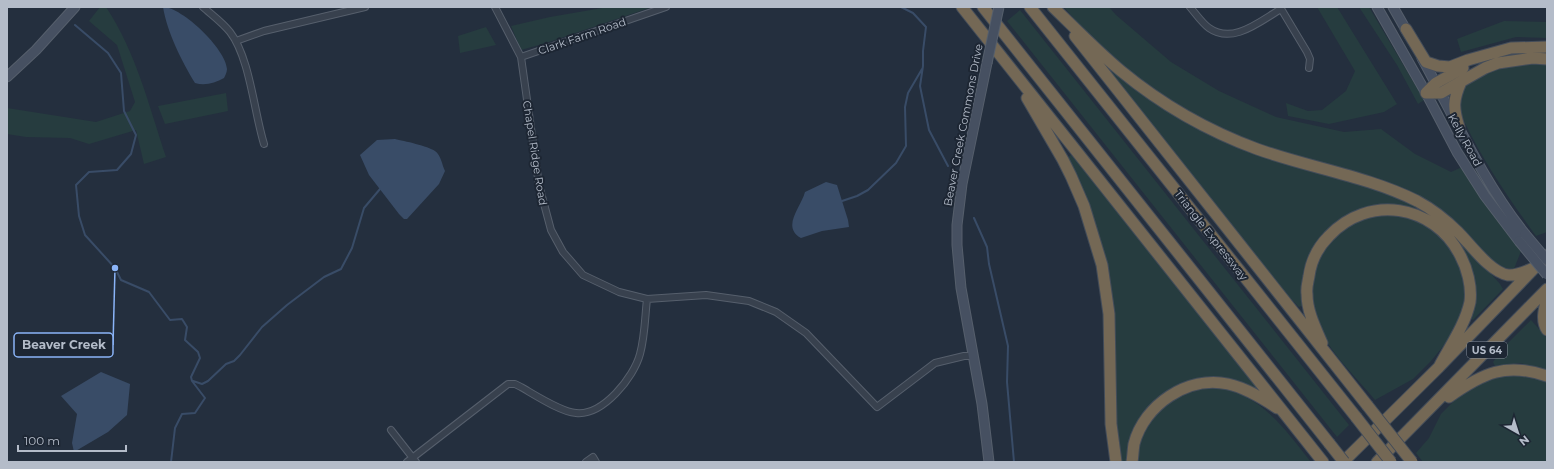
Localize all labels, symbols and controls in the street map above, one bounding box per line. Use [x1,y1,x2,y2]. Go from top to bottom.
street label: Clark Farm Road [536,14,628,58]
street label: Beaver Creek Commons Drive [940,42,986,207]
street label: Chapel Ridge Road [520,100,550,206]
street label: Kelly Road [1445,111,1485,169]
street label: Triangle Expressway [1171,187,1251,283]
callout: Beaver Creek [14,333,113,357]
text: Beaver Creek [22,337,106,352]
road number: US 64 [1467,342,1507,358]
north arrow [1498,413,1538,453]
scale bar [18,427,126,453]
text: 100 m [24,433,60,448]
text: N [1516,433,1532,449]

